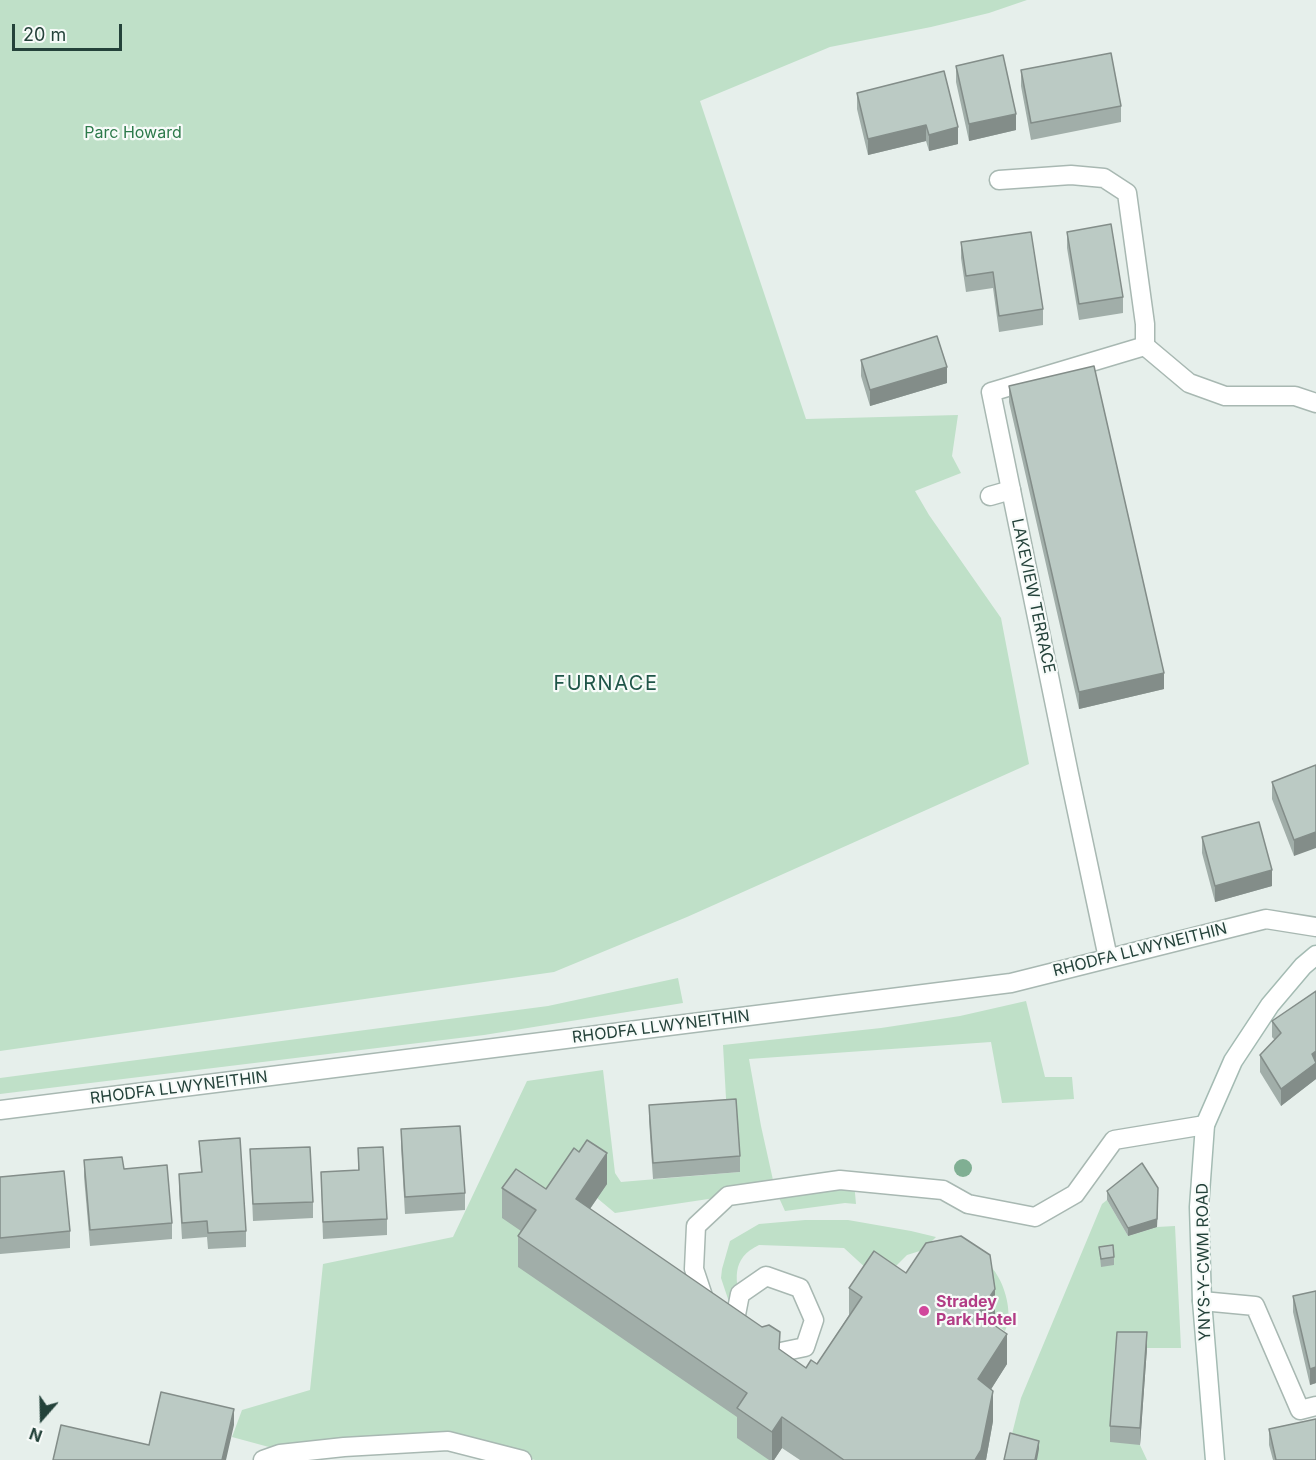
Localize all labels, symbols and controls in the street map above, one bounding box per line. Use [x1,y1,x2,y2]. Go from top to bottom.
scale bar [15,12,124,50]
text: 20 m [23,24,66,45]
park label: Parc Howard [84,123,182,143]
street label: LAKEVIEW TERRACE [1007,517,1059,675]
district label: FURNACE [554,672,658,696]
street label: RHODFA LLWYNEITHIN [1051,919,1229,981]
street label: RHODFA LLWYNEITHIN [571,1007,751,1047]
street label: RHODFA LLWYNEITHIN [89,1068,269,1108]
street label: YNYS-Y-CWM ROAD [1193,1183,1215,1341]
place label: Stradey Park Hotel [936,1292,1017,1330]
marker: Stradey Park Hotel [917,1304,931,1318]
north arrow [12,1388,72,1448]
text: N [27,1423,45,1446]

